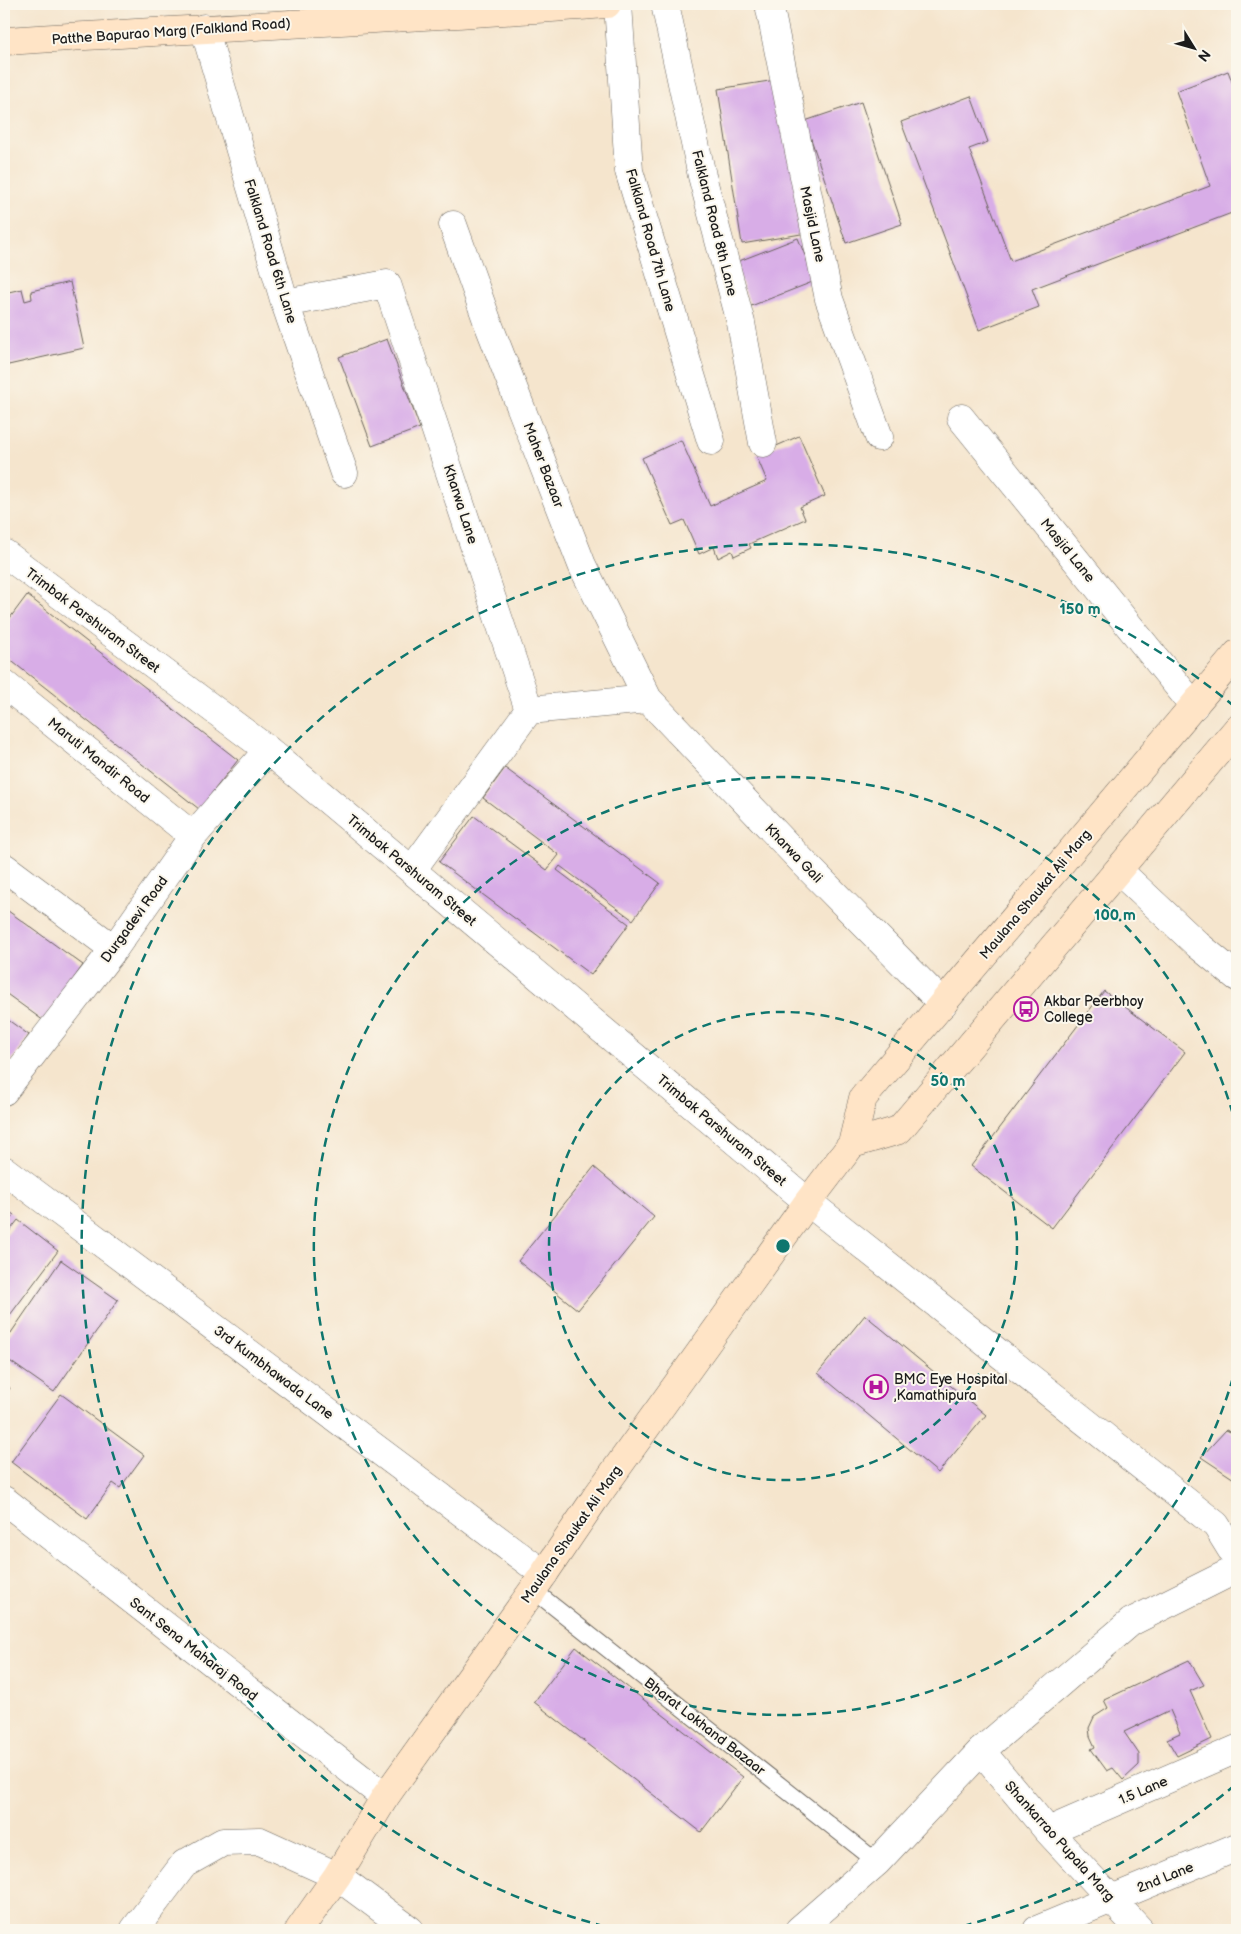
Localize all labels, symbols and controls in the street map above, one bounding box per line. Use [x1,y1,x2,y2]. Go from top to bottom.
street label: Patthe Bapurao Marg (Falkland Road) [51,15,291,48]
north arrow [1168,22,1218,72]
text: N [1194,46,1214,65]
street label: Falkland Road 8th Lane [688,148,741,298]
street label: Falkland Road 7th Lane [622,167,679,314]
street label: Falkland Road 6th Lane [240,177,301,325]
street label: Masjid Lane [796,185,829,264]
street label: Maher Bazaar [520,420,568,511]
street label: Kharwa Lane [440,462,481,546]
street label: Masjid Lane [1037,515,1098,586]
street label: Trimbak Parshuram Street [22,564,164,677]
text: 150 m [1059,600,1101,619]
street label: Maruti Mandir Road [44,714,153,807]
street label: Trimbak Parshuram Street [343,811,481,930]
street label: Kharwa Gali [761,820,826,886]
street label: Maulana Shaukat Ali Marg [976,826,1095,963]
street label: Durgadevi Road [97,873,171,966]
text: 100 m [1094,906,1136,925]
place label: Akbar Peerbhoy College [1044,993,1144,1026]
bus stop icon: Akbar Peerbhoy College [1013,996,1039,1022]
street label: Trimbak Parshuram Street [653,1071,791,1190]
text: 50 m [931,1072,966,1091]
centre of rings [774,1237,792,1255]
street label: 3rd Kumbhawada Lane [210,1322,337,1423]
place label: BMC Eye Hospital ,Kamathipura [894,1371,1008,1404]
hospital icon: BMC Eye Hospital ,Kamathipura [863,1374,889,1400]
street label: Maulana Shaukat Ali Marg [517,1462,625,1606]
street label: Sant Sena Maharaj Road [126,1594,261,1705]
street label: Bharat Lokhand Bazaar [641,1674,769,1779]
street label: 1.5 Lane [1116,1773,1170,1808]
street label: Shankarrao Pupala Marg [1001,1778,1118,1905]
street label: 2nd Lane [1134,1858,1196,1897]

